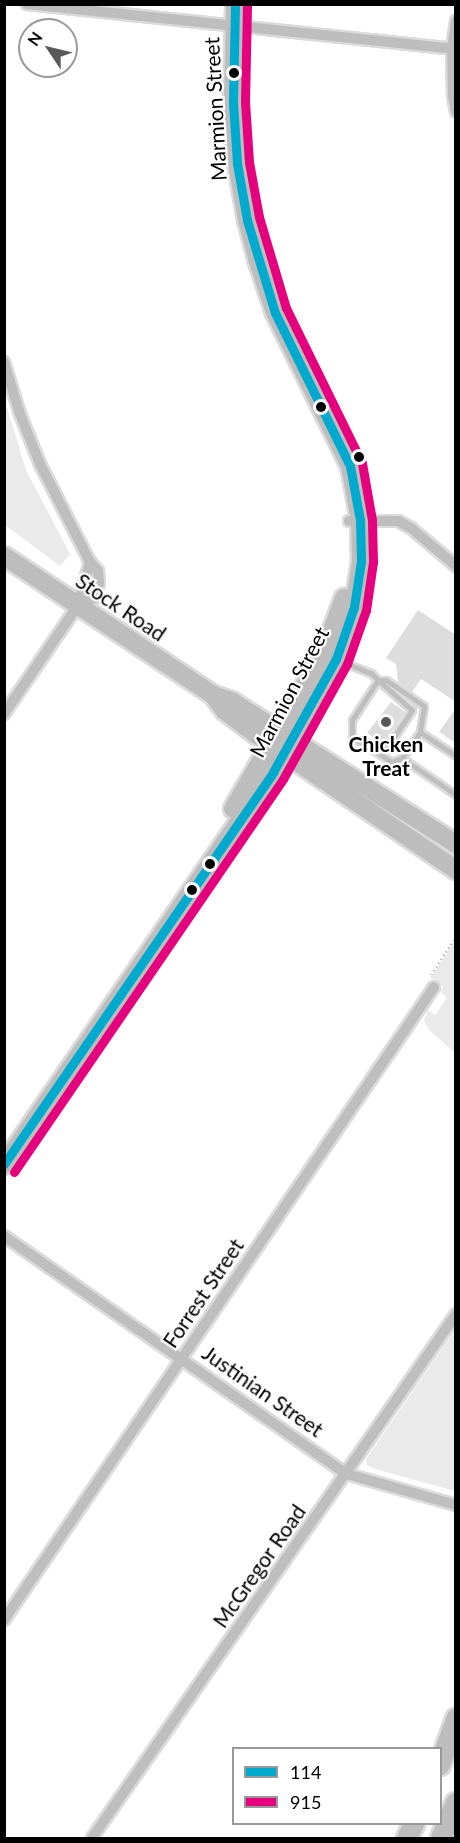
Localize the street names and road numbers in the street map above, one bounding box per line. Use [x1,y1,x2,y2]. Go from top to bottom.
street label: Marmion Street [199,37,231,181]
street label: Stock Road [71,568,171,646]
street label: Marmion Street [244,623,334,761]
street label: Forrest Street [157,1234,249,1352]
street label: Justinian Street [198,1340,328,1442]
street label: McGregor Road [207,1500,311,1632]

